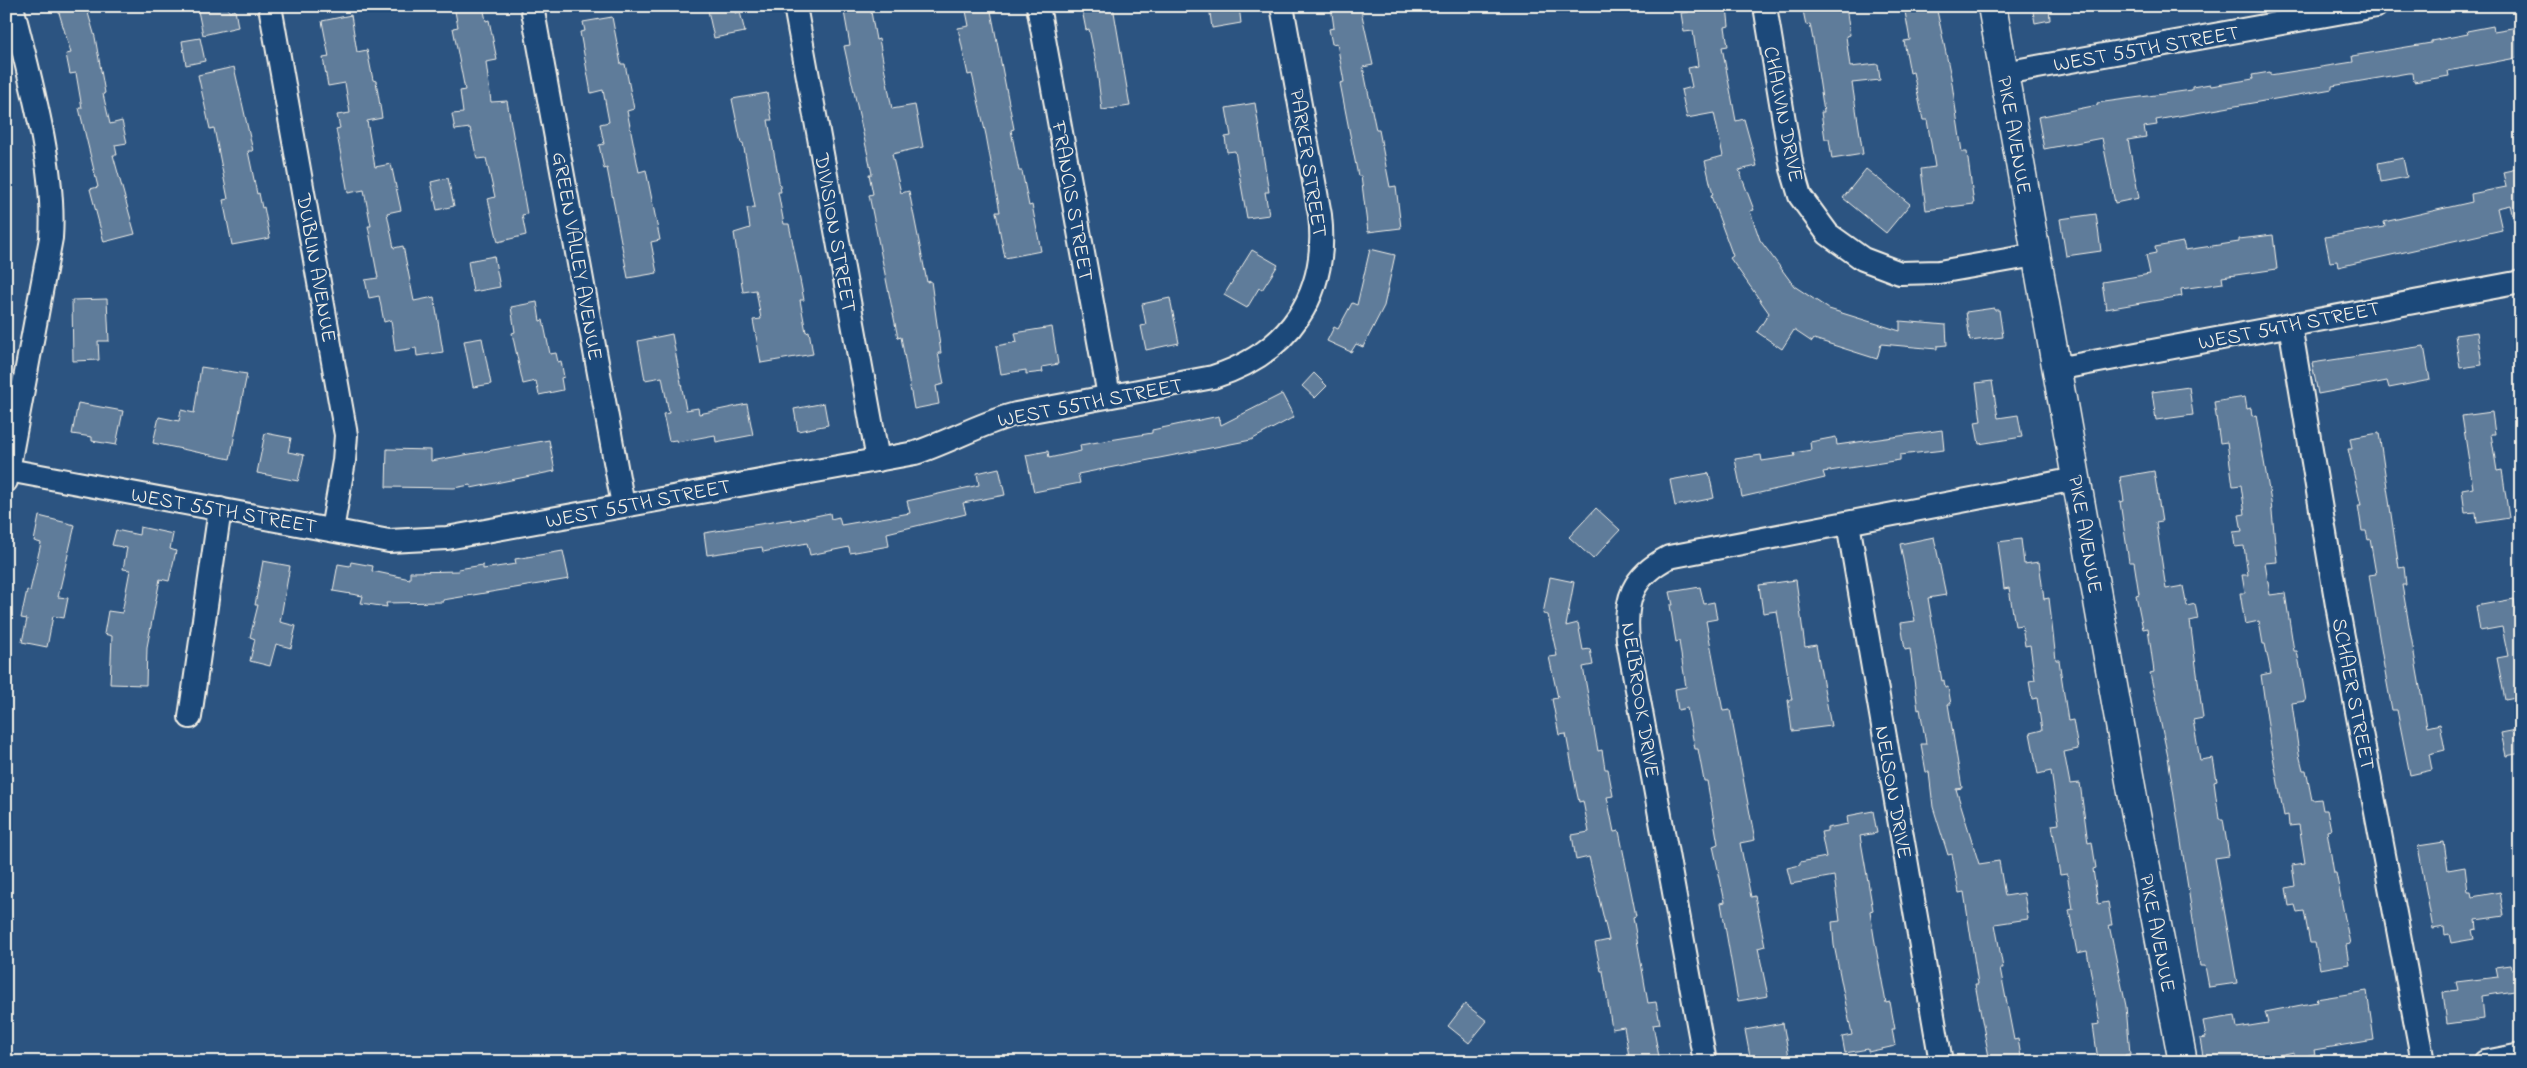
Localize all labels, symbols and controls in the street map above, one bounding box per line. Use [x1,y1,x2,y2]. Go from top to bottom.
street label: WEST 55TH STREET [2051,19,2241,81]
street label: CHAUVIN DRIVE [1754,44,1810,185]
street label: PIKE AVENUE [1988,74,2038,197]
street label: PARKER STREET [1280,87,1334,240]
street label: FRANCIS STREET [1042,118,1100,284]
street label: GREEN VALLEY AVENUE [543,150,609,363]
street label: DIVISION STREET [805,150,863,315]
street label: DUBLIN AVENUE [287,191,343,345]
street label: WEST 54TH STREET [2196,295,2383,359]
street label: WEST 55TH STREET [995,371,1185,437]
street label: WEST 55TH STREET [543,472,733,538]
street label: PIKE AVENUE [2059,473,2109,596]
street label: WEST 55TH STREET [129,481,319,543]
street label: SCHAER STREET [2323,616,2381,773]
street label: NELBROOK DRIVE [1612,620,1666,780]
street label: NELSON DRIVE [1866,723,1918,861]
street label: PIKE AVENUE [2130,872,2182,995]

